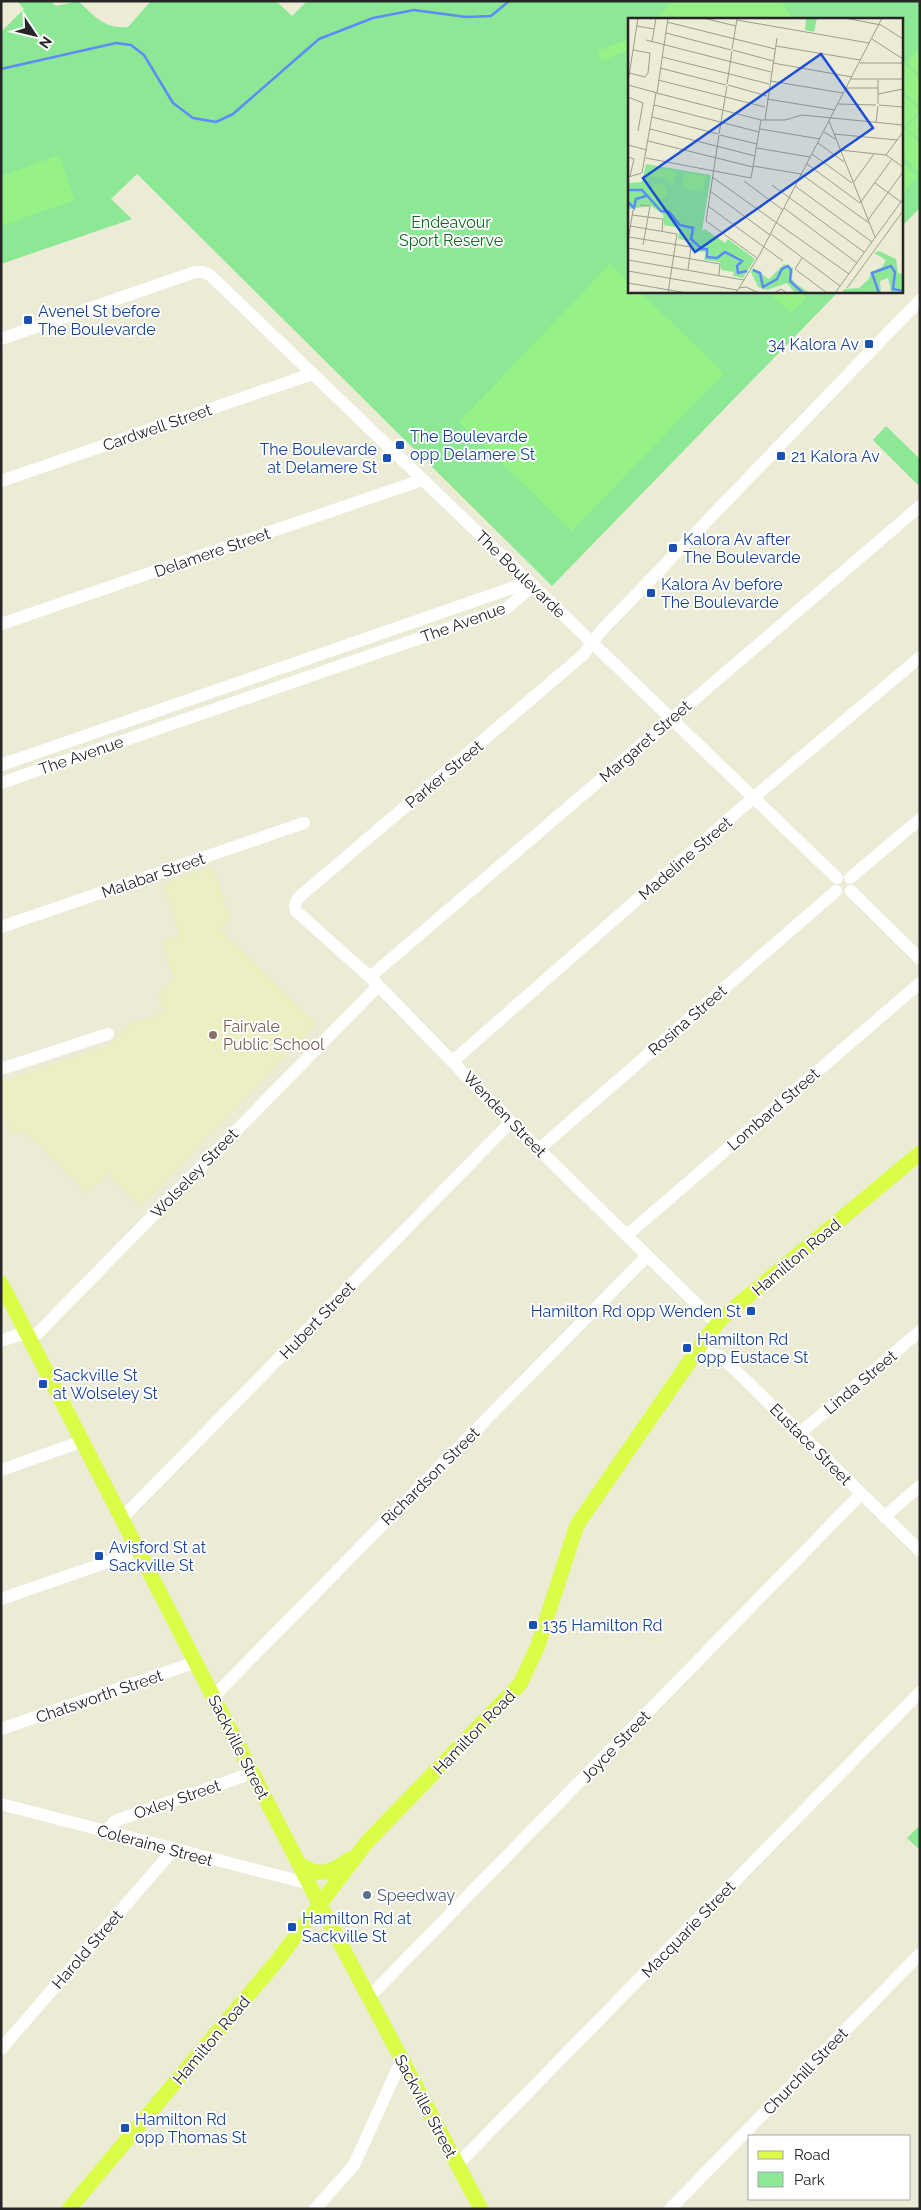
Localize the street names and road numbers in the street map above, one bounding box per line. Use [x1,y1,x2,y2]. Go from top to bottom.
street label: Cardwell Street [100,400,215,455]
street label: Delamere Street [152,524,273,581]
street label: The Boulevarde [472,527,570,622]
street label: The Avenue [418,598,508,646]
street label: Margaret Street [596,696,695,786]
street label: The Avenue [36,732,126,779]
street label: Parker Street [402,736,487,812]
street label: Madeline Street [635,812,736,904]
street label: Malabar Street [99,849,208,902]
street label: Rosina Street [644,981,731,1060]
street label: Lombard Street [723,1064,824,1155]
street label: Wenden Street [459,1068,551,1162]
street label: Wolseley Street [147,1124,242,1222]
street label: Hamilton Road [748,1215,844,1300]
street label: Hubert Street [276,1277,359,1363]
street label: Linda Street [820,1346,901,1418]
street label: Eustace Street [766,1400,856,1489]
street label: Richardson Street [377,1423,484,1529]
street label: Chatsworth Street [33,1666,166,1727]
street label: Hamilton Road [429,1686,519,1778]
street label: Sackville Street [204,1692,273,1803]
street label: Joyce Street [577,1706,654,1786]
street label: Oxley Street [131,1776,223,1823]
street label: Coleraine Street [95,1821,216,1870]
street label: Macquarie Street [638,1877,740,1981]
street label: Harold Street [48,1906,127,1993]
street label: Hamilton Road [169,1992,254,2088]
street label: Churchill Street [759,2023,852,2119]
street label: Sackville Street [390,2051,461,2162]

